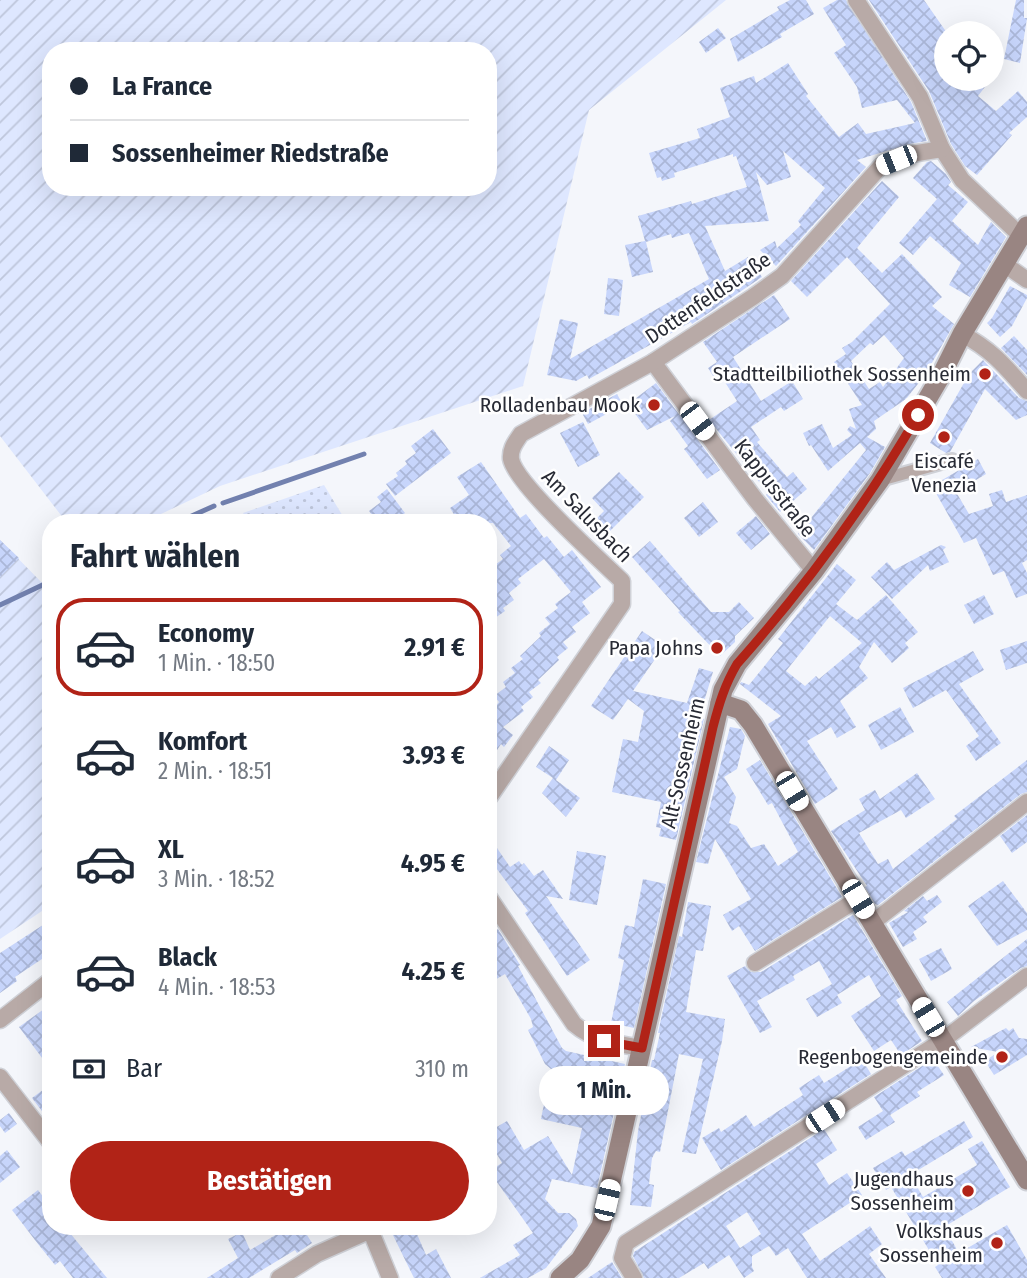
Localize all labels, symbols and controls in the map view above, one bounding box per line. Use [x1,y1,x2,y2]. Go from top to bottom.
map controls [934,21,1004,91]
button: locate [934,21,1004,91]
text: La France [112,71,212,102]
text: Sossenheimer Riedstraße [112,138,389,169]
car [873,142,920,178]
street label: Dottenfeldstraße [640,246,776,350]
place label: Stadtteilbiliothek Sossenheim [713,361,971,387]
marker: Stadtteilbiliothek Sossenheim [977,366,993,382]
place label: Rolladenbau Mook [480,392,640,418]
marker: Rolladenbau Mook [646,397,662,413]
car [676,398,719,444]
route start [902,399,934,431]
marker: Eiscafé Venezia [936,429,952,445]
street label: Kappusstraße [729,434,821,542]
place label: Eiscafé Venezia [911,448,977,498]
street label: Am Salusbach [536,464,638,568]
text: Fahrt wählen [70,537,240,575]
icon: car [74,616,137,679]
text: Economy [158,618,254,649]
text: 2.91 € [404,632,465,663]
place label: Papa Johns [609,635,703,661]
marker: Papa Johns [709,640,725,656]
text: 1 Min. · 18:50 [158,649,275,677]
street label: Alt-Sossenheim [655,695,711,831]
icon: car [74,724,137,787]
text: Komfort [158,726,247,757]
text: 3.93 € [403,740,465,771]
text: 2 Min. · 18:51 [158,757,272,785]
car [773,768,812,814]
icon: car [74,832,137,895]
text: XL [158,834,184,865]
text: 4.95 € [401,848,465,879]
text: 3 Min. · 18:52 [158,865,275,893]
car [839,876,878,922]
icon: car [74,940,137,1003]
text: Black [158,942,217,973]
text: 4.25 € [402,956,465,987]
text: 4 Min. · 18:53 [158,973,276,1001]
car [909,994,948,1040]
route end [588,1025,620,1057]
place label: Regenbogengemeinde [798,1044,988,1070]
marker: Regenbogengemeinde [994,1049,1010,1065]
icon: cash [70,1050,108,1088]
text: Bar [126,1053,162,1084]
text: 310 m [415,1055,469,1083]
callout: 1 Min. [539,1066,669,1114]
text: 1 Min. [577,1076,631,1104]
car [802,1096,849,1136]
button: Bestätigen [70,1141,469,1221]
place label: Jugendhaus Sossenheim [850,1166,954,1216]
car [593,1177,622,1223]
marker: Jugendhaus Sossenheim [960,1183,976,1199]
place label: Volkshaus Sossenheim [879,1218,983,1268]
marker: Volkshaus Sossenheim [989,1235,1005,1251]

